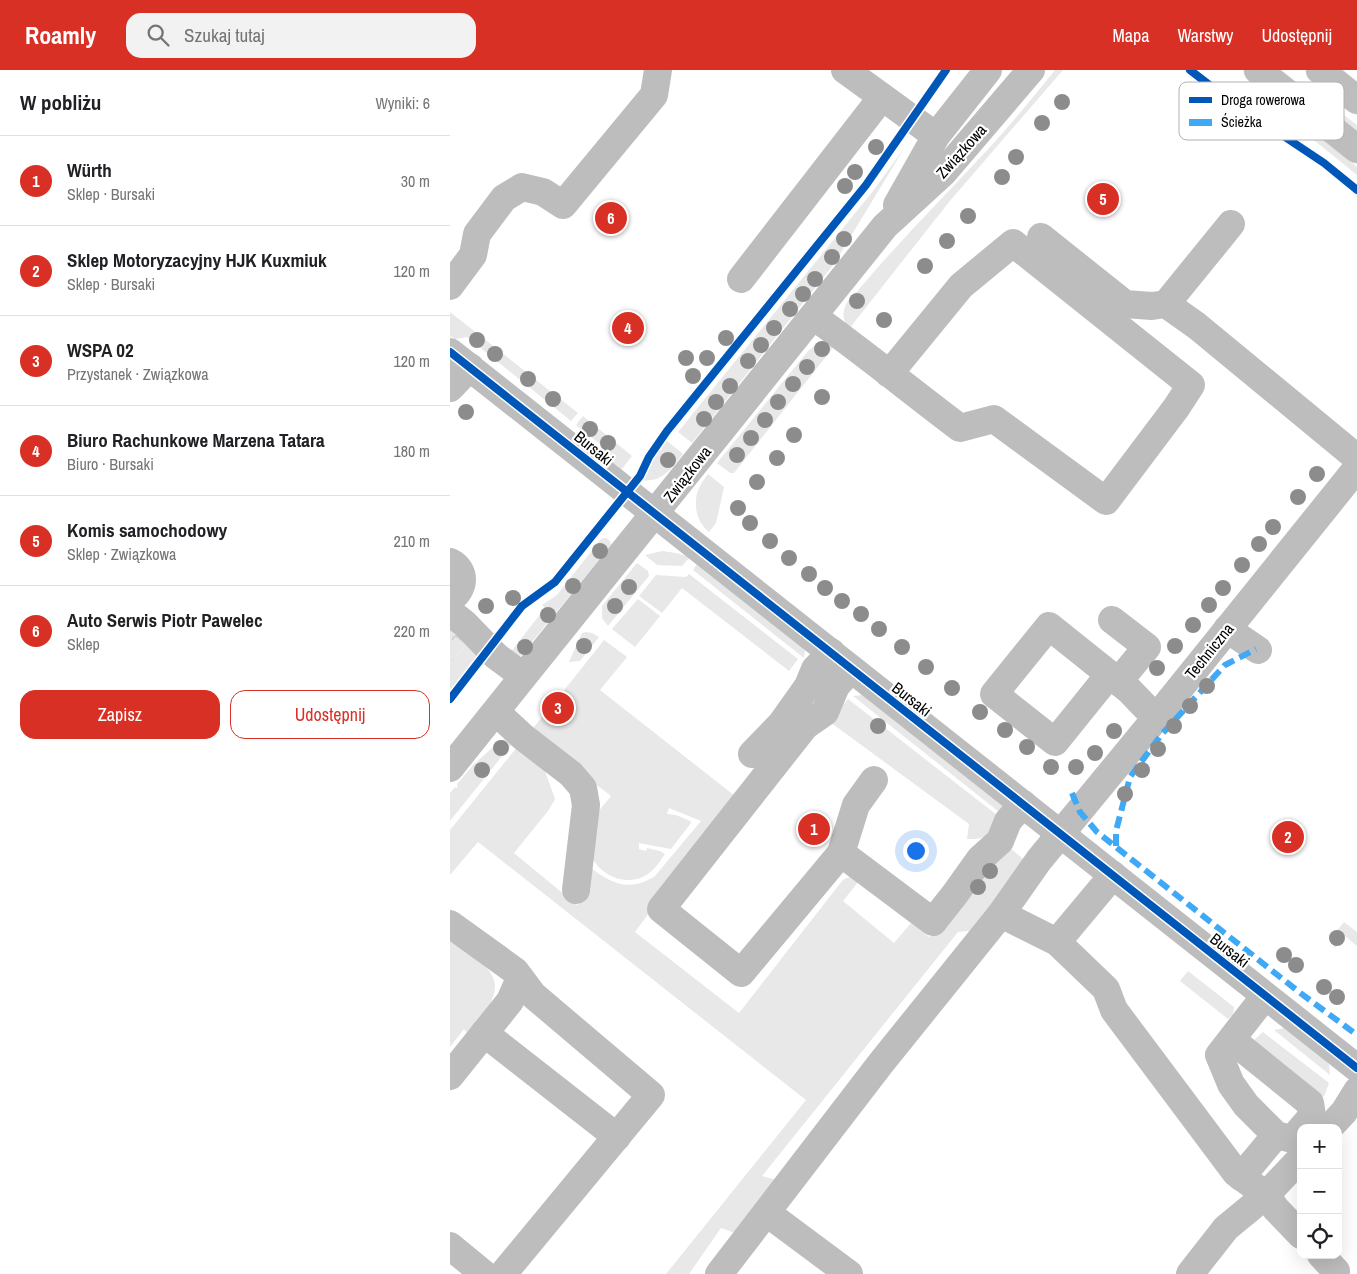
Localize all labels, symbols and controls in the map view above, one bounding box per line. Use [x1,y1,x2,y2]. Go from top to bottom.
search box [126,13,476,58]
text: Roamly [25,19,96,51]
icon: search [144,21,172,49]
text: Szukaj tutaj [184,22,265,48]
text: Mapa [1112,23,1149,48]
text: Warstwy [1177,23,1233,48]
text: Udostępnij [1261,23,1332,48]
legend [1179,82,1344,140]
text: W pobliżu [20,88,101,117]
text: Droga rowerowa [1221,91,1306,109]
text: Wyniki: 6 [375,92,430,114]
text: Ścieżka [1221,113,1262,131]
street label: Związkowa [931,119,992,183]
text: Würth [67,157,112,183]
text: 1 [32,170,40,192]
text: 30 m [401,170,430,192]
pin: 5 [1087,180,1119,218]
text: Sklep · Bursaki [67,183,155,205]
pin: 6 [595,199,627,237]
text: Sklep Motoryzacyjny HJK Kuxmiuk [67,247,327,273]
text: 2 [32,260,40,282]
text: 120 m [394,260,430,282]
text: Sklep · Bursaki [67,273,155,295]
pin: 4 [612,309,644,347]
text: WSPA 02 [67,337,134,363]
text: 3 [32,350,40,372]
text: 120 m [394,350,430,372]
text: Przystanek · Związkowa [67,363,208,385]
street label: Bursaki [570,425,618,471]
text: Biuro Rachunkowe Marzena Tatara [67,427,325,453]
text: 4 [32,440,40,462]
text: 180 m [394,440,430,462]
street label: Związkowa [658,441,716,507]
text: Biuro · Bursaki [67,453,154,475]
text: Komis samochodowy [67,517,227,543]
text: 5 [32,530,40,552]
text: 210 m [394,530,430,552]
text: Sklep · Związkowa [67,543,176,565]
text: Auto Serwis Piotr Pawelec [67,607,263,633]
street label: Techniczna [1180,618,1239,684]
text: 6 [32,620,40,642]
text: 220 m [394,620,430,642]
text: Sklep [67,633,100,655]
street label: Bursaki [888,677,936,721]
pin: 3 [542,689,574,727]
button: Zapisz [20,690,220,739]
button: Udostępnij [230,690,430,739]
pin: 1 [798,810,830,848]
pin: 2 [1272,818,1304,856]
your location [903,838,929,864]
street label: Bursaki [1206,928,1254,972]
map controls [1297,1124,1342,1259]
button: + [1297,1124,1342,1169]
button: − [1297,1169,1342,1214]
button: locate [1297,1214,1342,1259]

